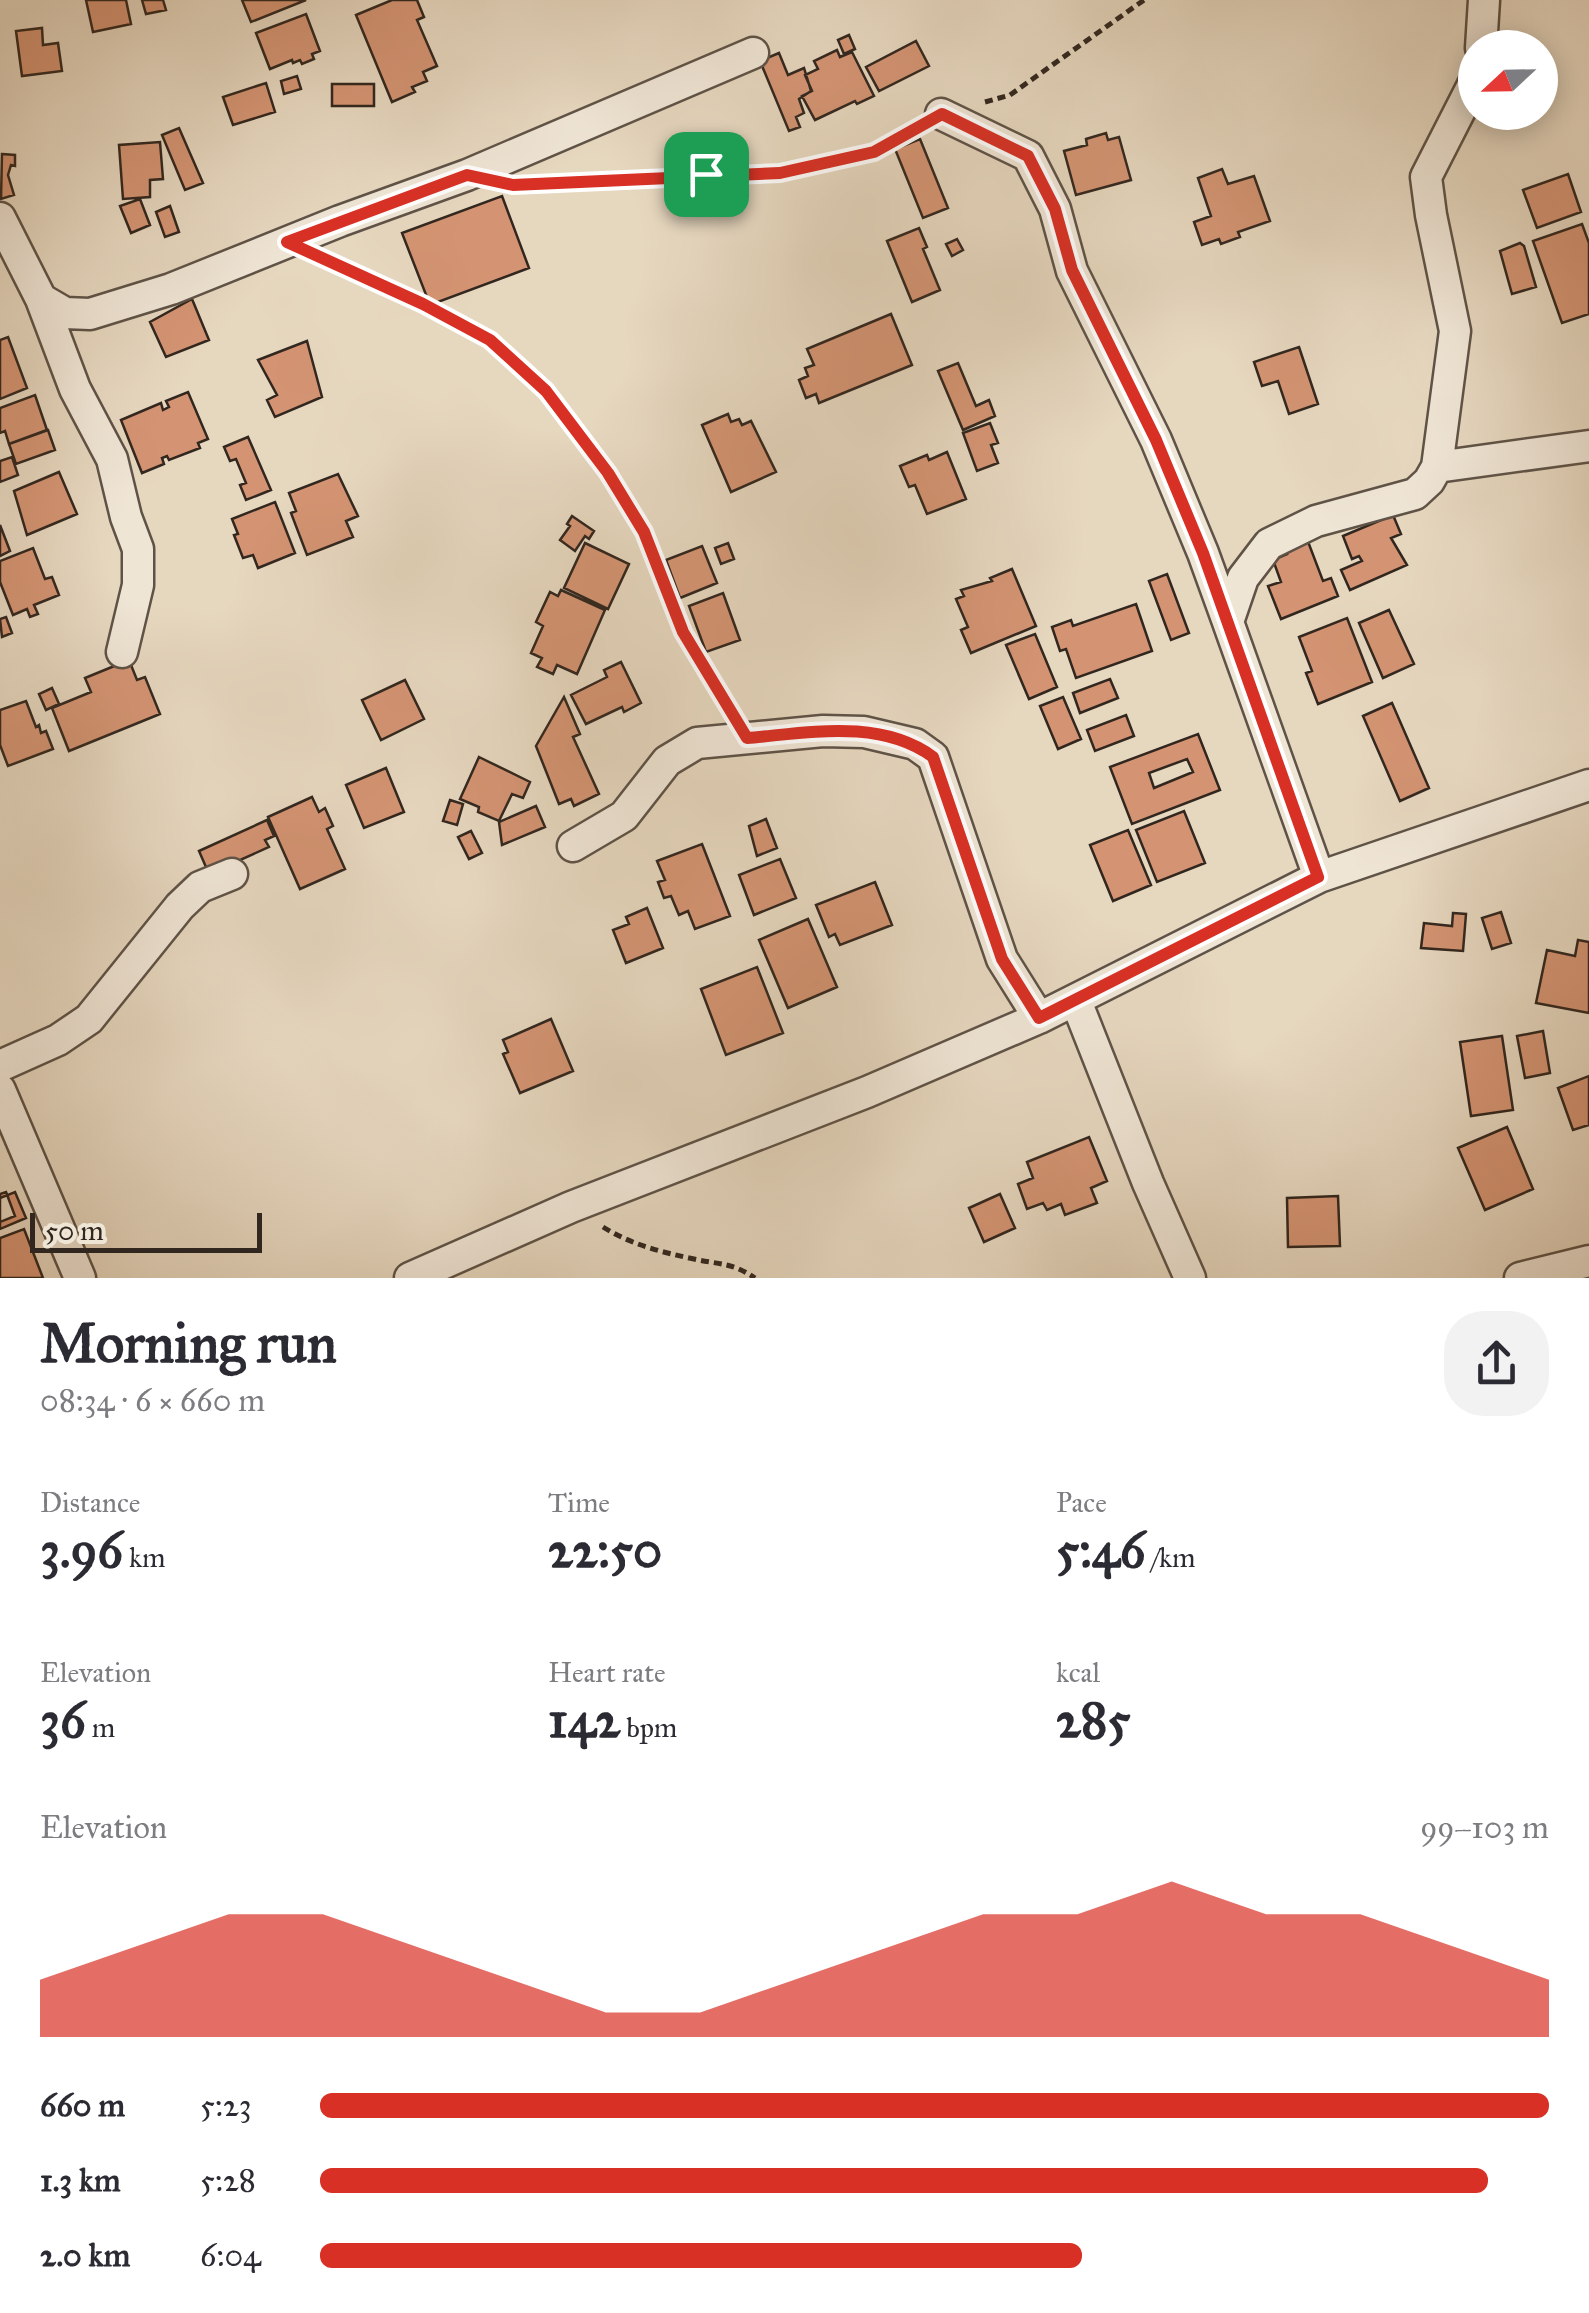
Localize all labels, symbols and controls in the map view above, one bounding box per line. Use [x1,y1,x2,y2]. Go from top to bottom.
north arrow [1458,30,1558,130]
map controls [1458,30,1558,130]
pin [664,132,749,217]
icon: arrive [679,147,734,202]
scale bar [30,1208,262,1252]
text: 50 m [45,1213,104,1248]
text: Morning run [40,1310,337,1377]
button: share [1444,1311,1549,1416]
text: 08:34 · 6 × 660 m [40,1381,265,1420]
text: Distance [40,1485,140,1520]
text: Time [548,1485,610,1520]
text: Pace [1056,1485,1107,1520]
text: 3.96 [40,1520,123,1581]
text: 22:50 [548,1520,662,1581]
text: 5:46 [1056,1520,1145,1581]
text: km [123,1540,165,1575]
text: /km [1145,1540,1195,1575]
text: Elevation [40,1655,151,1690]
text: Heart rate [548,1655,666,1690]
text: kcal [1056,1655,1100,1690]
text: 36 [40,1690,86,1751]
text: 142 [548,1690,620,1751]
text: 285 [1056,1690,1131,1751]
text: m [86,1710,115,1745]
text: bpm [620,1710,677,1745]
text: Elevation [40,1808,167,1847]
text: 99–103 m [1420,1808,1549,1847]
text: 660 m [40,2086,125,2125]
text: 5:23 [200,2086,252,2125]
text: 1.3 km [40,2161,121,2200]
text: 5:28 [200,2161,256,2200]
text: 2.0 km [40,2236,130,2275]
text: 6:04 [200,2236,261,2275]

